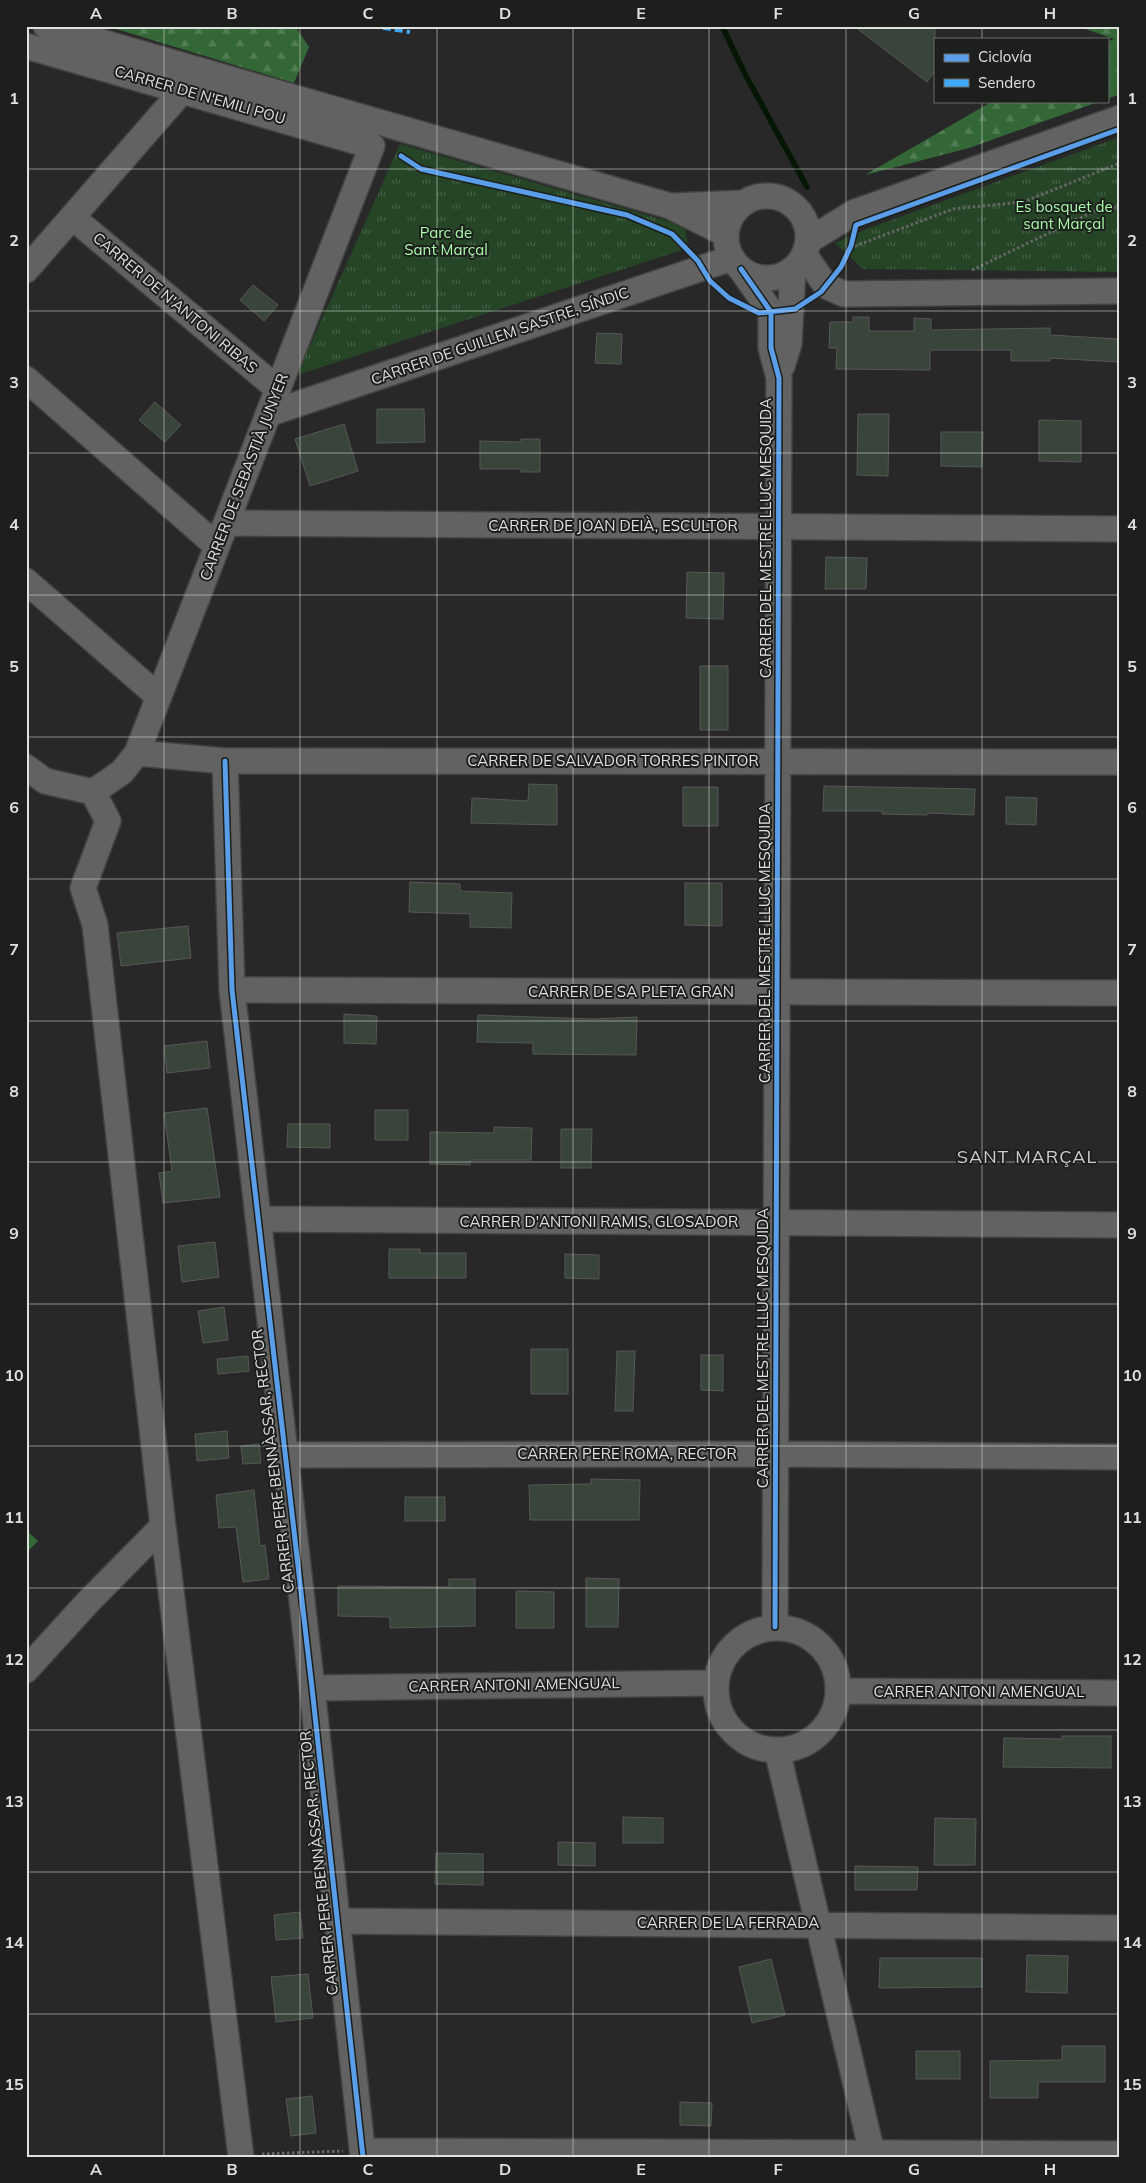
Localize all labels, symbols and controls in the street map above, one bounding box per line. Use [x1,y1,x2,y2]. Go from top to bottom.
text: A [90,3,102,23]
text: B [226,3,238,23]
text: C [363,3,374,23]
text: D [499,3,511,23]
text: E [636,3,646,23]
text: F [773,3,783,23]
text: G [908,3,920,23]
text: H [1044,3,1056,23]
legend [934,38,1108,102]
text: Ciclovía [978,47,1032,66]
street label: CARRER DE N'EMILI POU [112,61,288,128]
text: Sendero [978,73,1035,92]
text: 1 [9,88,19,108]
text: 1 [1127,88,1137,108]
park label: Es bosquet de sant Marçal [1015,197,1113,233]
park label: Parc de Sant Marçal [404,223,488,259]
street label: CARRER DE N'ANTONI RIBAS [89,228,262,377]
text: 2 [9,230,19,250]
text: 2 [1127,230,1137,250]
street label: CARRER DE GUILLEM SASTRE, SÍNDIC [368,282,631,389]
street label: CARRER DE SEBASTIÀ JUNYER [195,370,292,583]
text: 3 [9,372,19,392]
text: 3 [1127,372,1137,392]
street label: CARRER DEL MESTRE LLUC MESQUIDA [756,398,775,678]
text: 4 [9,514,19,534]
text: 4 [1127,514,1137,534]
street label: CARRER DE JOAN DEIÀ, ESCULTOR [488,516,738,535]
text: 5 [9,656,19,676]
text: 5 [1127,656,1137,676]
street label: CARRER DE SALVADOR TORRES PINTOR [467,751,759,770]
text: 6 [9,797,19,817]
text: 6 [1127,797,1137,817]
street label: CARRER DEL MESTRE LLUC MESQUIDA [755,803,774,1083]
text: 7 [9,939,19,959]
text: 7 [1127,939,1137,959]
street label: CARRER DE SA PLETA GRAN [528,982,734,1001]
text: 8 [9,1081,19,1101]
text: 8 [1127,1081,1137,1101]
district label: SANT MARÇAL [957,1145,1097,1168]
street label: CARRER DEL MESTRE LLUC MESQUIDA [753,1208,772,1488]
street label: CARRER D'ANTONI RAMIS, GLOSADOR [460,1212,738,1231]
text: 9 [9,1223,19,1243]
text: 9 [1127,1223,1137,1243]
street label: CARRER PERE BENNÀSSAR, RECTOR [247,1328,298,1594]
text: 10 [4,1365,24,1385]
text: 10 [1122,1365,1142,1385]
street label: CARRER PERE ROMA, RECTOR [517,1444,737,1463]
text: 11 [4,1507,24,1527]
text: 11 [1122,1507,1142,1527]
text: 12 [4,1649,24,1669]
text: 12 [1122,1649,1142,1669]
street label: CARRER ANTONI AMENGUAL [408,1673,620,1696]
street label: CARRER ANTONI AMENGUAL [873,1682,1085,1701]
street label: CARRER PERE BENNÀSSAR, RECTOR [295,1730,342,1996]
text: 13 [4,1791,24,1811]
text: 13 [1122,1791,1142,1811]
street label: CARRER DE LA FERRADA [637,1913,819,1932]
text: 14 [4,1932,24,1952]
text: 14 [1122,1932,1142,1952]
text: 15 [4,2074,24,2094]
text: 15 [1122,2074,1142,2094]
text: A [90,2159,102,2179]
text: B [226,2159,238,2179]
text: C [363,2159,374,2179]
text: D [499,2159,511,2179]
text: E [636,2159,646,2179]
text: F [773,2159,783,2179]
text: G [908,2159,920,2179]
text: H [1044,2159,1056,2179]

